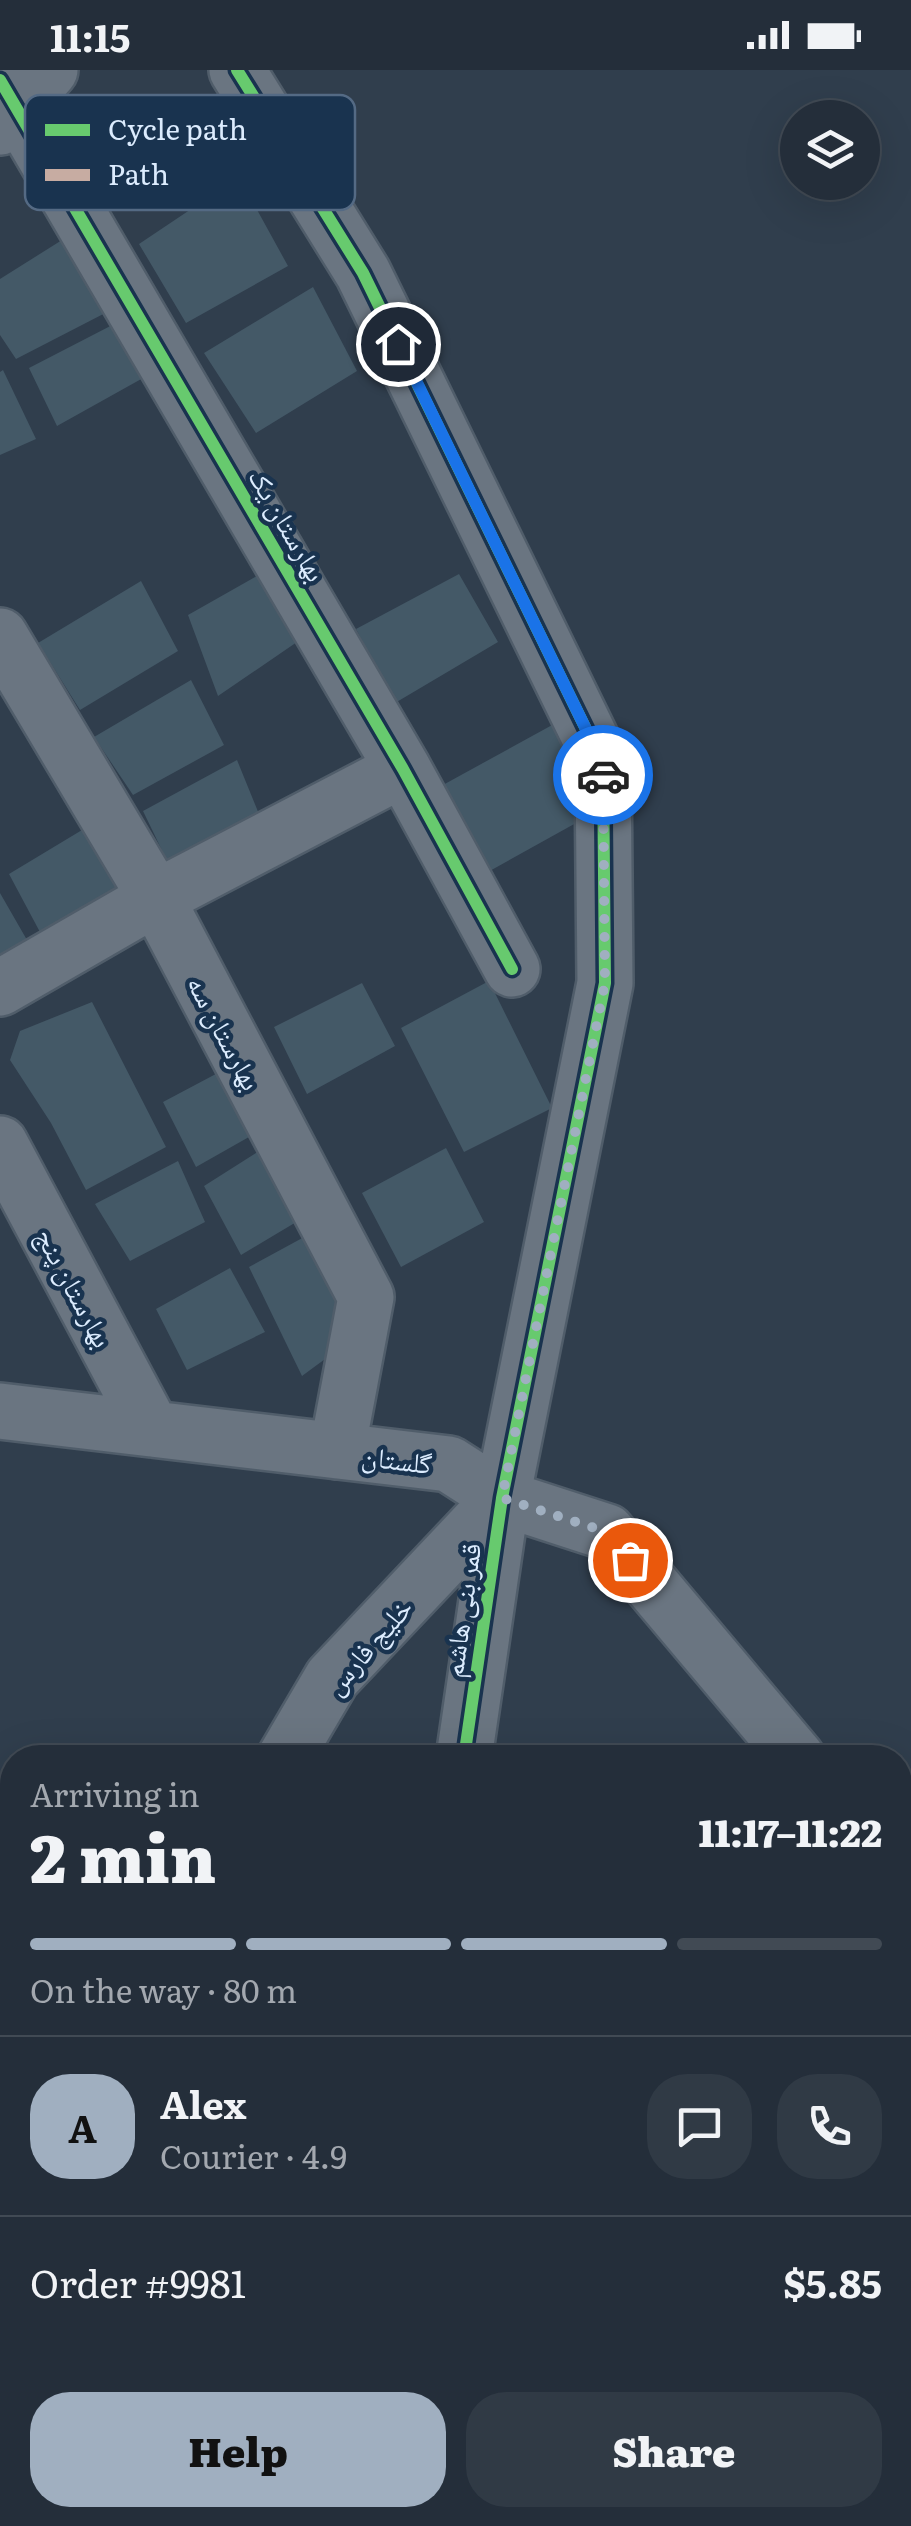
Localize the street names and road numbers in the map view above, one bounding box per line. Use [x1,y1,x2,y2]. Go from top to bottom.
street label: بهارستان یک [240,459,338,589]
street label: بهارستان سه [178,967,274,1097]
street label: بهارستان پنج [27,1220,125,1354]
street label: گلستان [359,1433,435,1483]
street label: قمر بنی هاشم [430,1540,490,1680]
street label: خلیج فارس [313,1587,421,1703]

